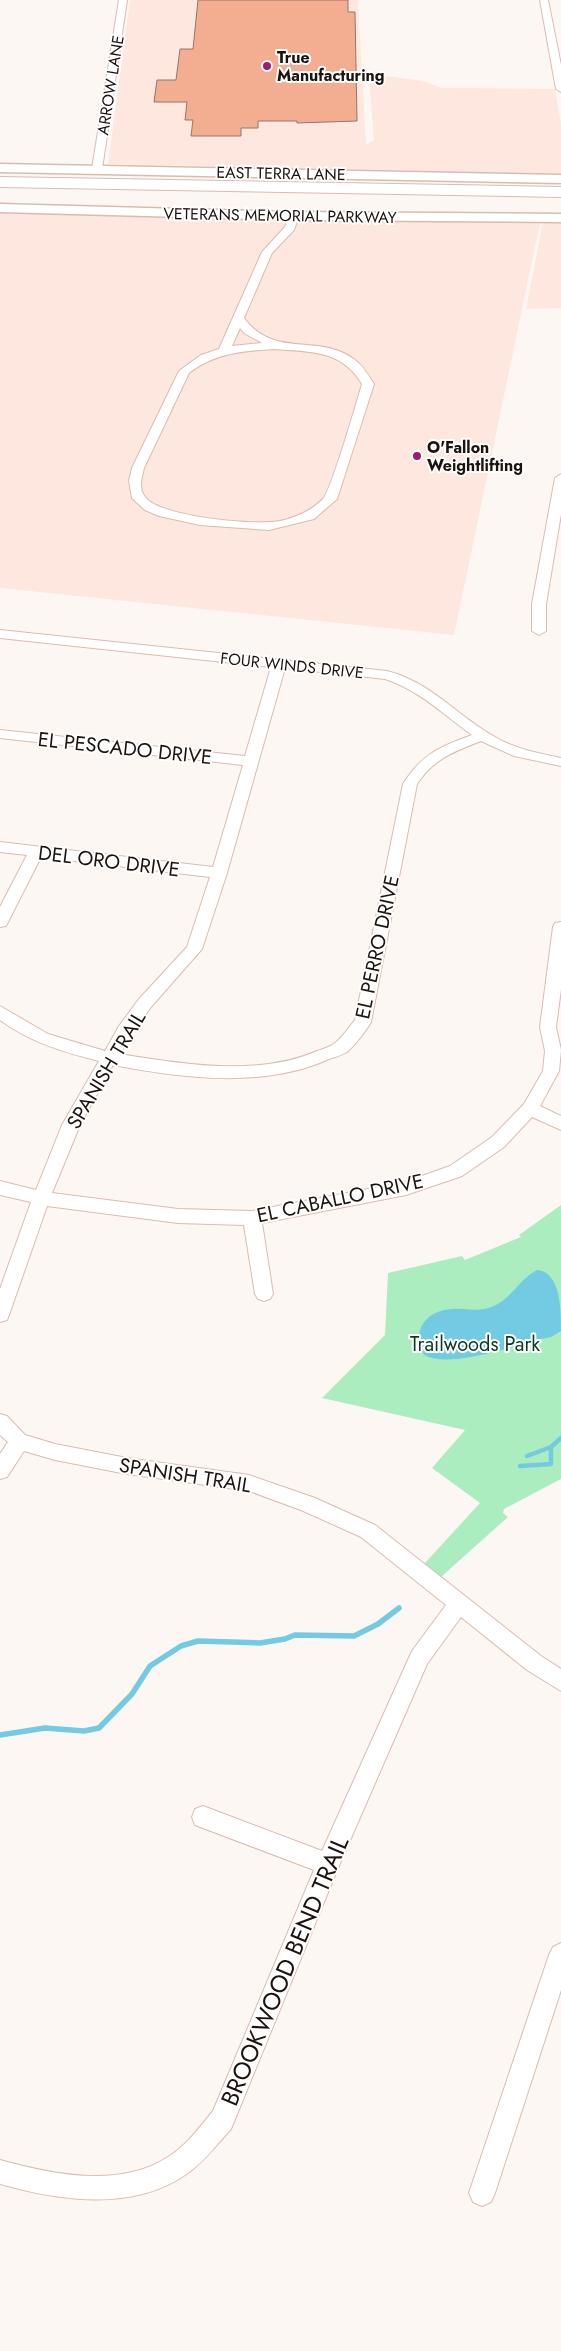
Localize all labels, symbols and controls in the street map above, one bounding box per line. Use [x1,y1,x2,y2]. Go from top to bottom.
street label: ARROW LANE [91,34,130,137]
place label: True Manufacturing [277,46,385,87]
marker: True Manufacturing [261,60,273,72]
street label: EAST TERRA LANE [216,161,346,186]
street label: VETERANS MEMORIAL PARKWAY [163,202,397,229]
place label: O'Fallon Weightlifting [427,436,523,477]
marker: O'Fallon Weightlifting [411,450,423,462]
street label: FOUR WINDS DRIVE [219,647,365,684]
street label: EL PESCADO DRIVE [36,725,213,772]
street label: DEL ORO DRIVE [37,838,181,885]
street label: EL PERRO DRIVE [348,873,407,1022]
street label: SPANISH TRAIL [60,1006,153,1135]
street label: EL CABALLO DRIVE [254,1167,426,1230]
park label: Trailwoods Park [410,1330,540,1359]
street label: SPANISH TRAIL [117,1451,253,1500]
street label: BROOKWOOD BEND TRAIL [212,1830,357,2111]

